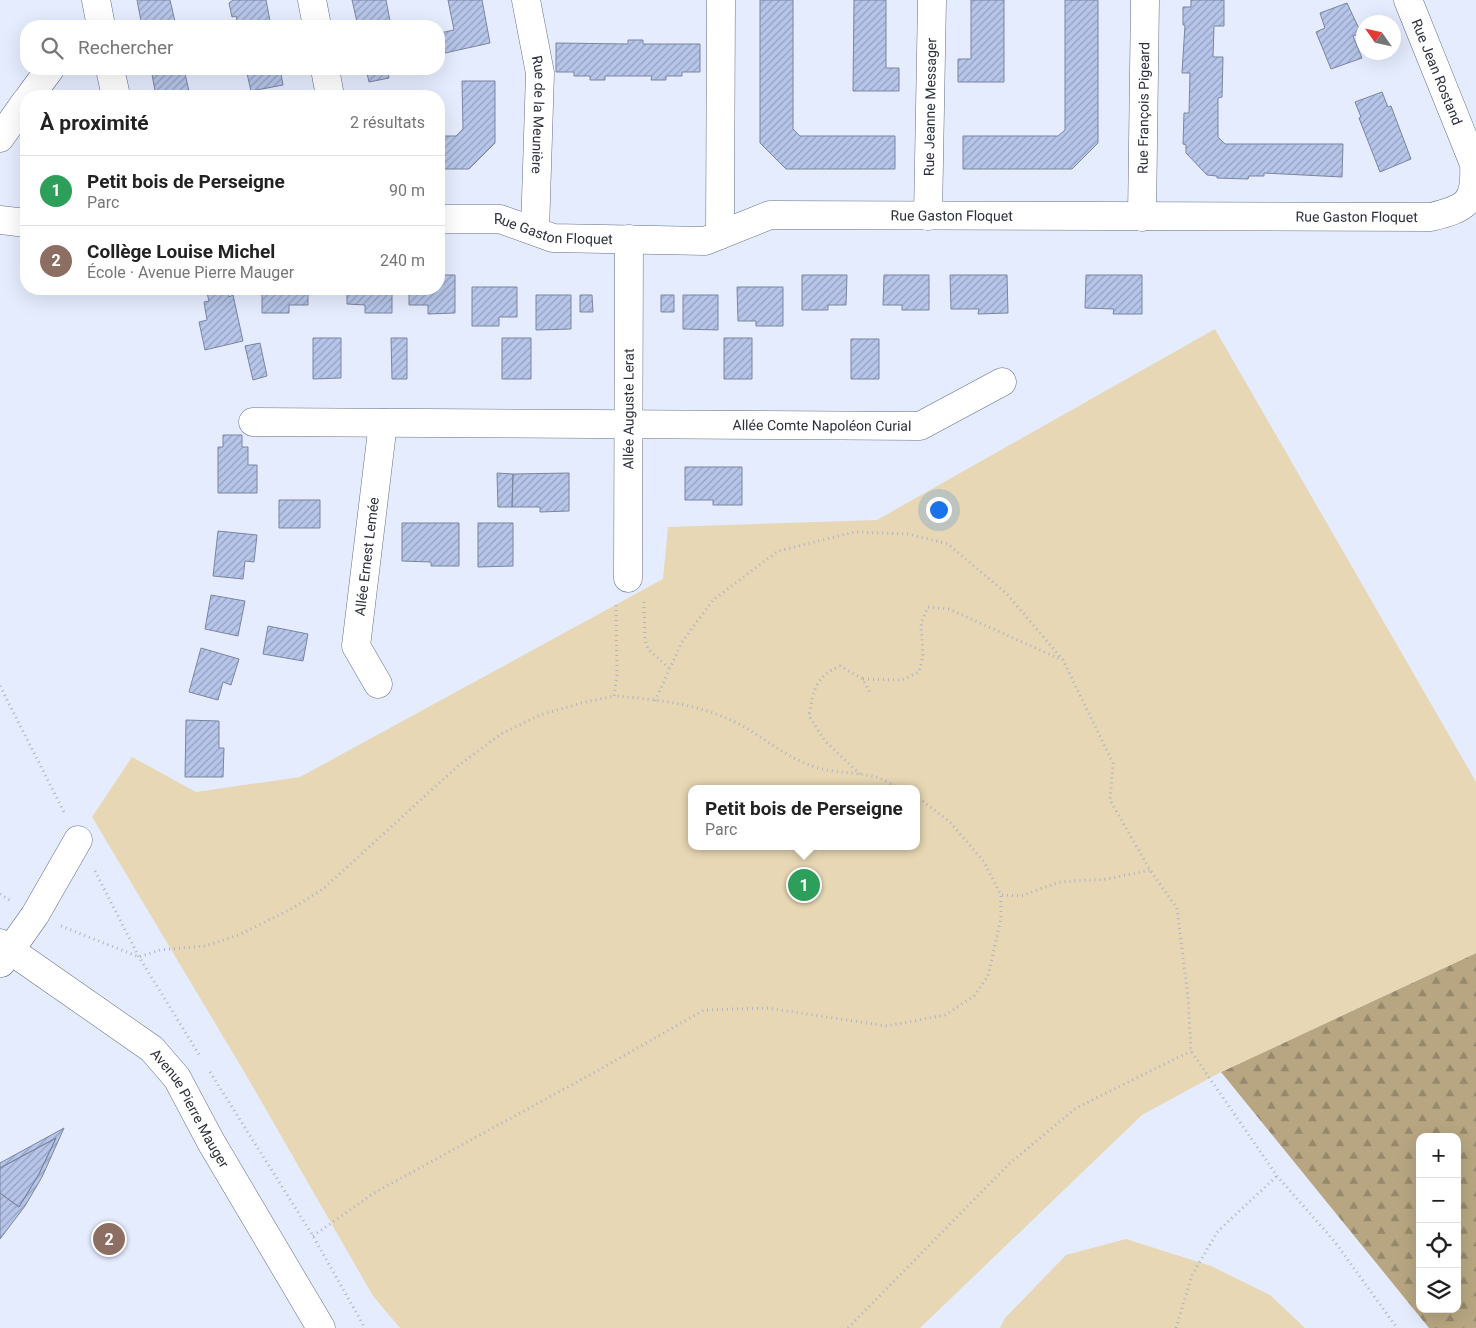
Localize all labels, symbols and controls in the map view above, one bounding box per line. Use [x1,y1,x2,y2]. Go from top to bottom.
north arrow [1356,15,1401,60]
street label: Rue Jean Rostand [1408,17,1466,127]
search box [20,20,445,75]
icon: search [38,34,66,62]
text: Rechercher [78,36,173,59]
street label: Rue Jeanne Messager [921,37,939,176]
street label: Rue François Pigeard [1135,42,1152,174]
street label: Rue de la Meunière [529,54,548,174]
text: À proximité [40,111,149,135]
text: 2 résultats [350,113,425,132]
text: Petit bois de Perseigne [87,170,285,193]
text: 1 [51,181,61,200]
text: 90 m [389,181,425,200]
text: Parc [87,193,119,212]
street label: Rue Gaston Floquet [891,207,1013,224]
street label: Rue Gaston Floquet [1296,209,1418,225]
street label: Rue Gaston Floquet [494,211,613,247]
text: Collège Louise Michel [87,240,275,263]
text: 2 [51,251,61,270]
text: 240 m [380,251,425,270]
text: École · Avenue Pierre Mauger [87,263,294,282]
street label: Allée Auguste Lerat [620,348,637,470]
street label: Allée Comte Napoléon Curial [733,417,911,434]
street label: Allée Ernest Lemée [352,496,382,617]
your location [926,497,952,523]
popup [688,785,920,850]
text: Petit bois de Perseigne [705,797,903,820]
text: Parc [705,820,737,839]
pin: 1 [788,866,820,904]
street label: Avenue Pierre Mauger [147,1045,232,1171]
map controls [1416,1133,1461,1313]
button: + [1416,1133,1461,1178]
button: − [1416,1178,1461,1223]
pin: 2 [93,1220,125,1258]
button: locate [1416,1223,1461,1268]
button: layers [1416,1268,1461,1313]

